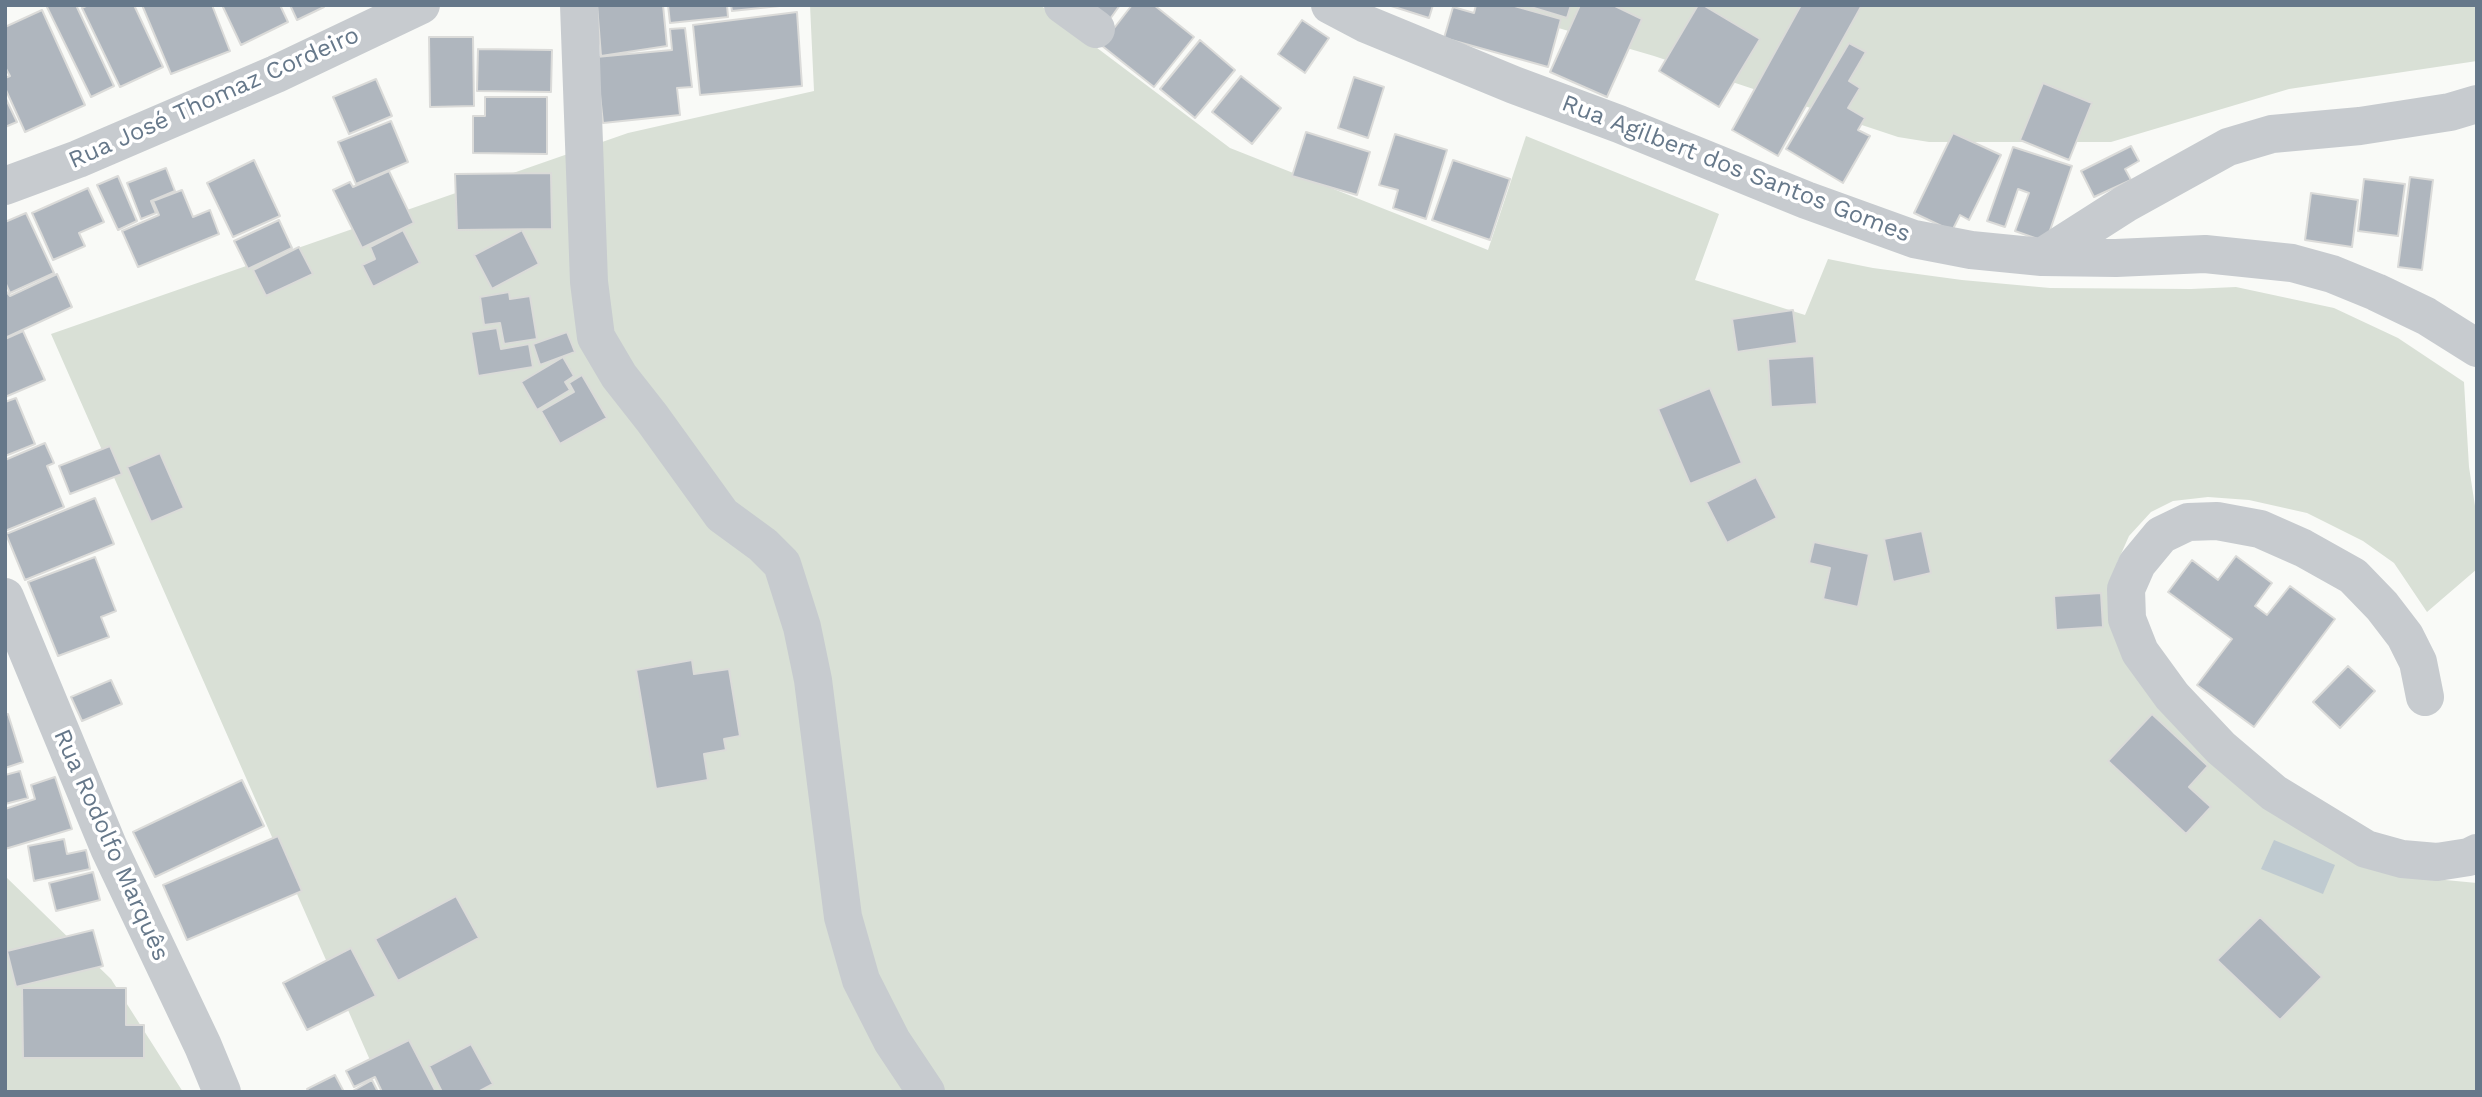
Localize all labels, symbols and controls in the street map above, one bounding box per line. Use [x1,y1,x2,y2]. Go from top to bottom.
street label: Rua José Thomaz Cordeiro [64,21,364,175]
street label: Rua Agilbert dos Santos Gomes [1558,89,1914,249]
street label: Rua Rodolfo Marquês [47,725,175,965]

